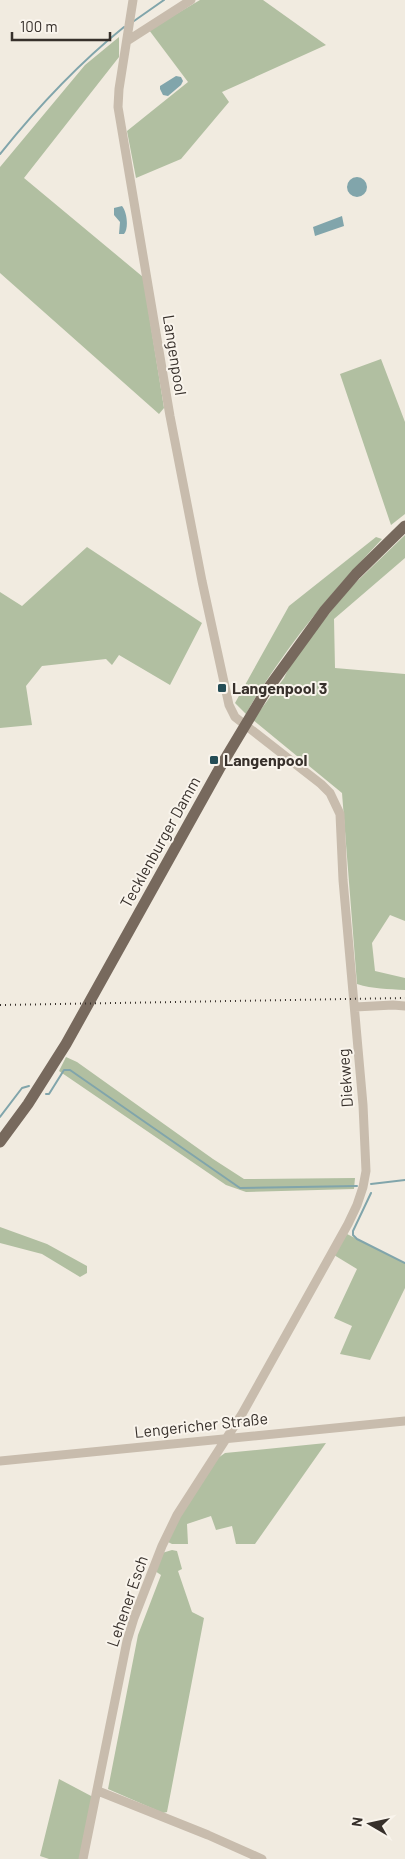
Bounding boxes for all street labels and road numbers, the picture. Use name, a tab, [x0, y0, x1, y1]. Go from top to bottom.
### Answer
street label: Langenpool	[160, 313, 191, 397]
street label: Tecklenburger Damm	[116, 773, 204, 911]
street label: Diekweg	[333, 1048, 356, 1108]
street label: Lengericher Straße	[133, 1408, 269, 1441]
street label: Lehener Esch	[102, 1553, 151, 1649]

